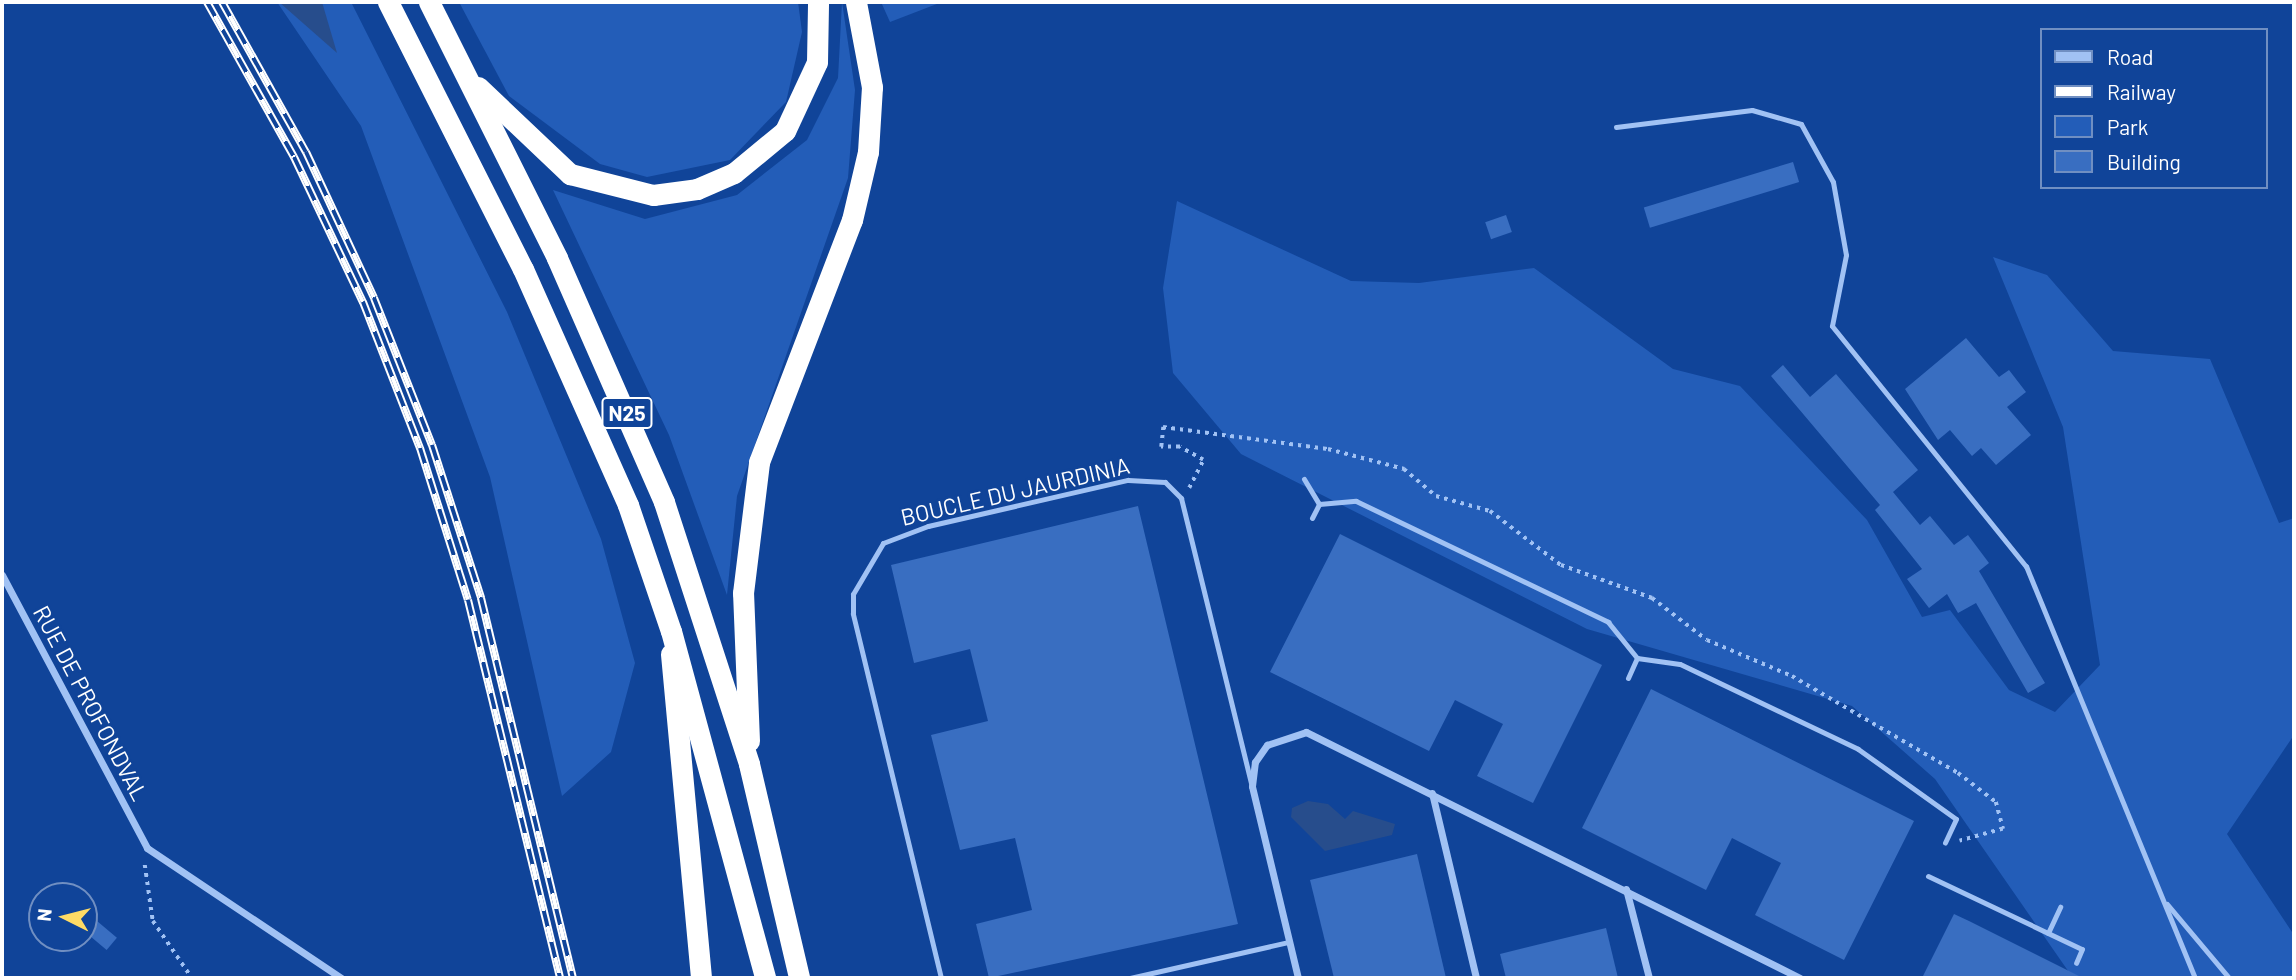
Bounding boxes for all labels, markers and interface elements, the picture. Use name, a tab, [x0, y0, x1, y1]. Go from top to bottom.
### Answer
legend	[2040, 28, 2268, 189]
text: Road	[2107, 44, 2153, 69]
text: Railway	[2107, 79, 2176, 104]
text: Park	[2107, 114, 2148, 139]
text: Building	[2107, 149, 2181, 174]
road number: N25	[601, 396, 653, 430]
street label: BOUCLE DU JAURDINIA	[898, 451, 1132, 531]
street label: RUE DE PROFONDVAL	[28, 601, 154, 805]
north arrow	[28, 882, 98, 952]
text: N	[32, 907, 56, 922]

